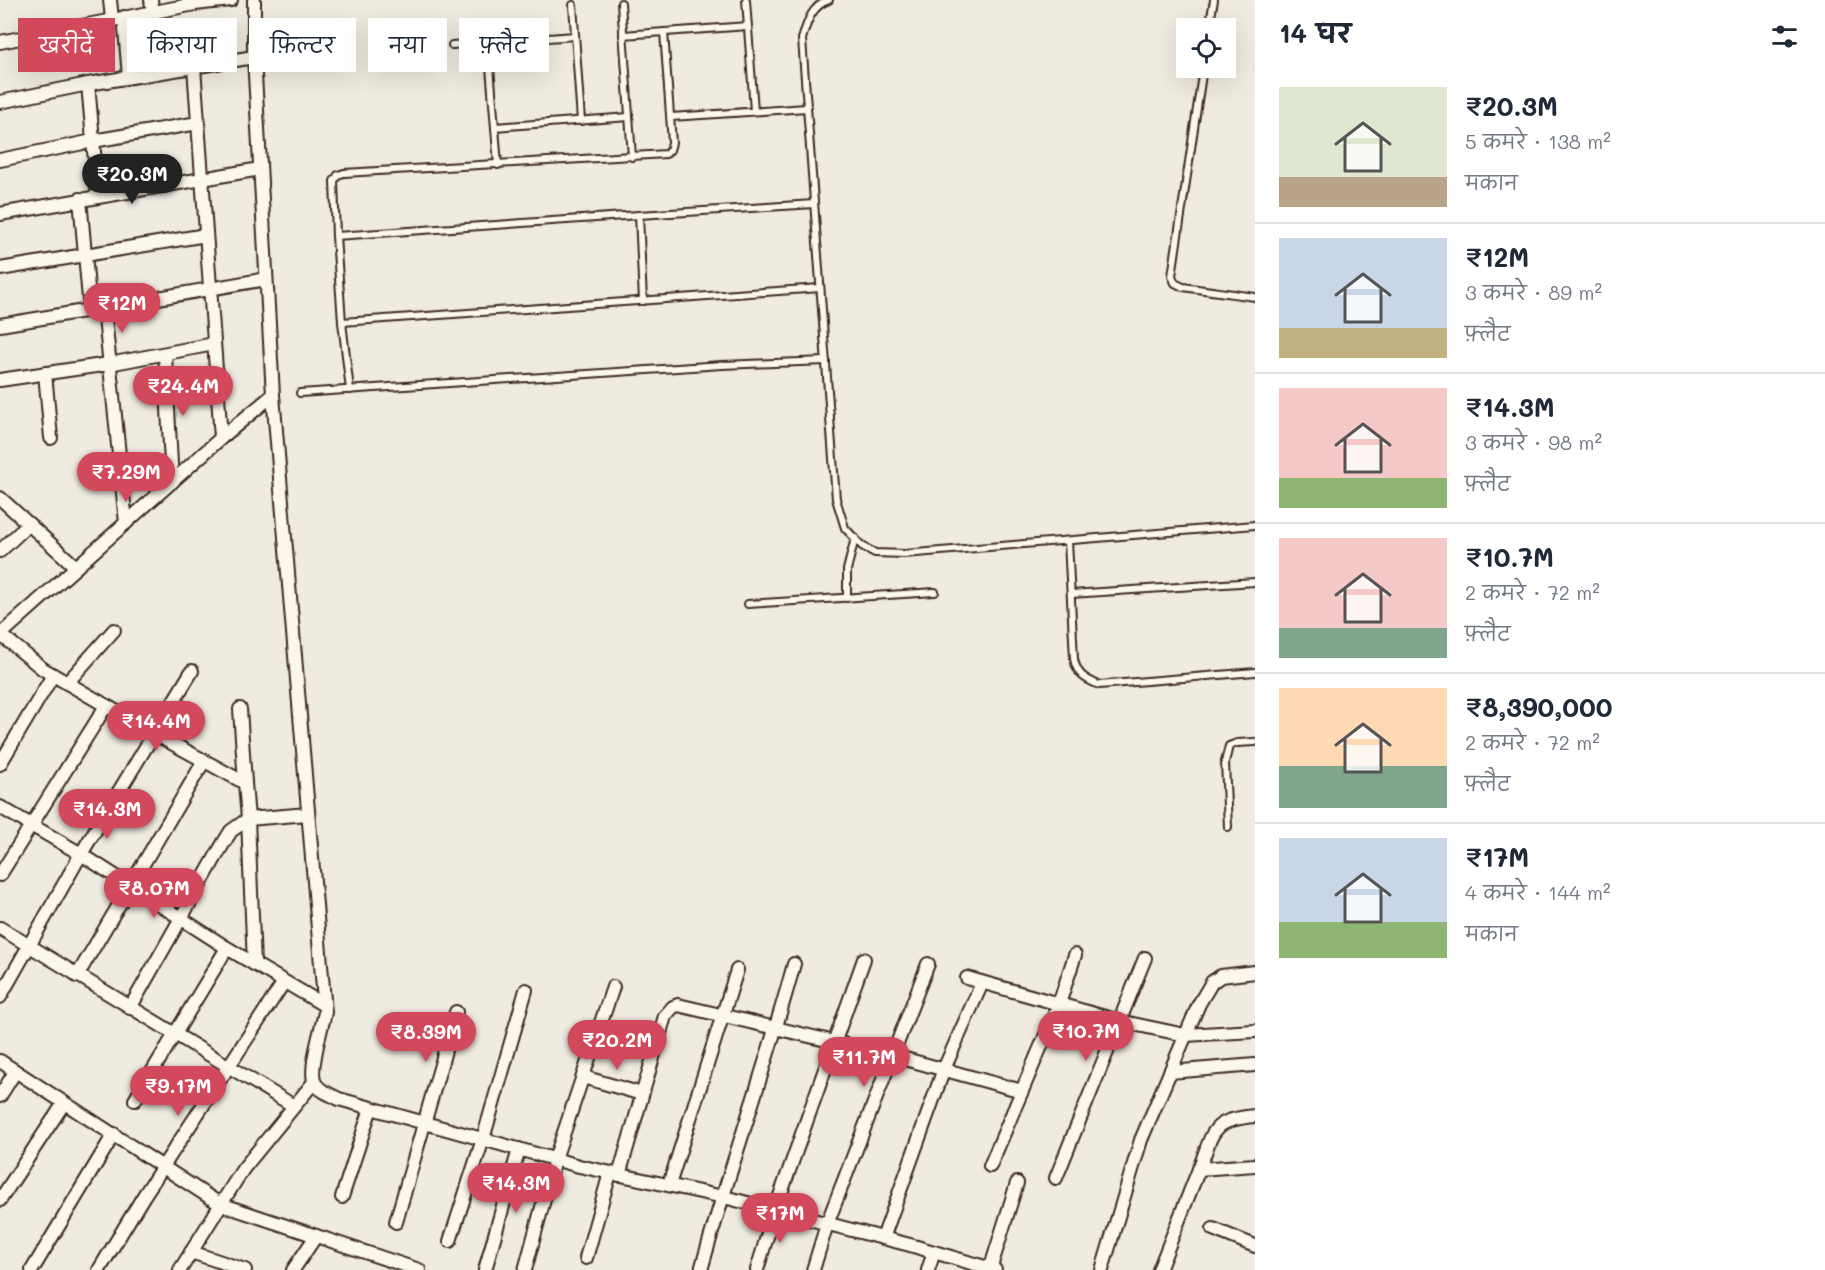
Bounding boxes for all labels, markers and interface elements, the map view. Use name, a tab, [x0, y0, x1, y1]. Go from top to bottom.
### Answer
text: 14 घर	[1279, 16, 1351, 50]
chip: खरीदें	[18, 18, 115, 72]
chip: किराया	[127, 18, 237, 72]
chip: फ़िल्टर	[249, 18, 356, 72]
chip: नया	[368, 18, 447, 72]
chip: फ़्लैट	[459, 18, 549, 72]
map controls	[1176, 18, 1236, 78]
button: locate	[1176, 18, 1236, 78]
icon: filters	[1768, 20, 1801, 53]
text: ₹20.3M	[1465, 89, 1558, 123]
icon: home	[1327, 111, 1399, 183]
text: 5 कमरे · 138 m²	[1465, 128, 1611, 154]
pin: ₹20.3M	[83, 154, 181, 205]
text: ₹20.3M	[96, 160, 168, 186]
text: मकान	[1465, 169, 1518, 195]
text: ₹12M	[1465, 240, 1529, 274]
icon: home	[1327, 262, 1399, 334]
text: 3 कमरे · 89 m²	[1465, 279, 1602, 305]
pin: ₹12M	[86, 283, 158, 334]
text: ₹12M	[97, 289, 147, 315]
text: फ़्लैट	[1465, 320, 1511, 346]
pin: ₹24.4M	[134, 366, 232, 417]
text: ₹24.4M	[147, 372, 219, 398]
text: ₹14.3M	[1465, 390, 1555, 424]
icon: home	[1327, 412, 1399, 484]
text: 3 कमरे · 98 m²	[1465, 429, 1602, 455]
pin: ₹7.29M	[77, 452, 175, 503]
text: ₹7.29M	[91, 458, 161, 484]
text: फ़्लैट	[1465, 470, 1511, 496]
text: ₹10.7M	[1465, 540, 1554, 574]
icon: home	[1327, 562, 1399, 634]
text: 2 कमरे · 72 m²	[1465, 579, 1600, 605]
text: फ़्लैट	[1465, 620, 1511, 646]
text: ₹8,390,000	[1465, 690, 1612, 724]
pin: ₹14.4M	[107, 701, 205, 752]
text: ₹14.4M	[121, 707, 191, 733]
icon: home	[1327, 712, 1399, 784]
text: 2 कमरे · 72 m²	[1465, 729, 1600, 755]
text: फ़्लैट	[1465, 770, 1511, 796]
pin: ₹14.3M	[58, 789, 156, 840]
text: ₹14.3M	[72, 795, 142, 821]
text: ₹17M	[1465, 840, 1529, 874]
icon: home	[1327, 862, 1399, 934]
pin: ₹8.07M	[105, 868, 203, 919]
text: ₹8.07M	[118, 874, 190, 900]
text: 4 कमरे · 144 m²	[1465, 879, 1611, 905]
text: मकान	[1465, 920, 1518, 946]
pin: ₹10.7M	[1037, 1011, 1135, 1062]
pin: ₹8.39M	[377, 1012, 475, 1063]
text: ₹10.7M	[1052, 1017, 1120, 1043]
text: ₹8.39M	[390, 1018, 462, 1044]
pin: ₹20.2M	[568, 1020, 666, 1071]
text: ₹20.2M	[582, 1026, 652, 1052]
pin: ₹11.7M	[815, 1037, 913, 1088]
text: ₹11.7M	[832, 1043, 896, 1069]
pin: ₹9.17M	[129, 1066, 227, 1117]
text: ₹9.17M	[144, 1072, 212, 1098]
pin: ₹14.3M	[467, 1163, 565, 1214]
text: ₹14.3M	[481, 1169, 551, 1195]
pin: ₹17M	[744, 1193, 816, 1244]
text: ₹17M	[755, 1199, 805, 1225]

